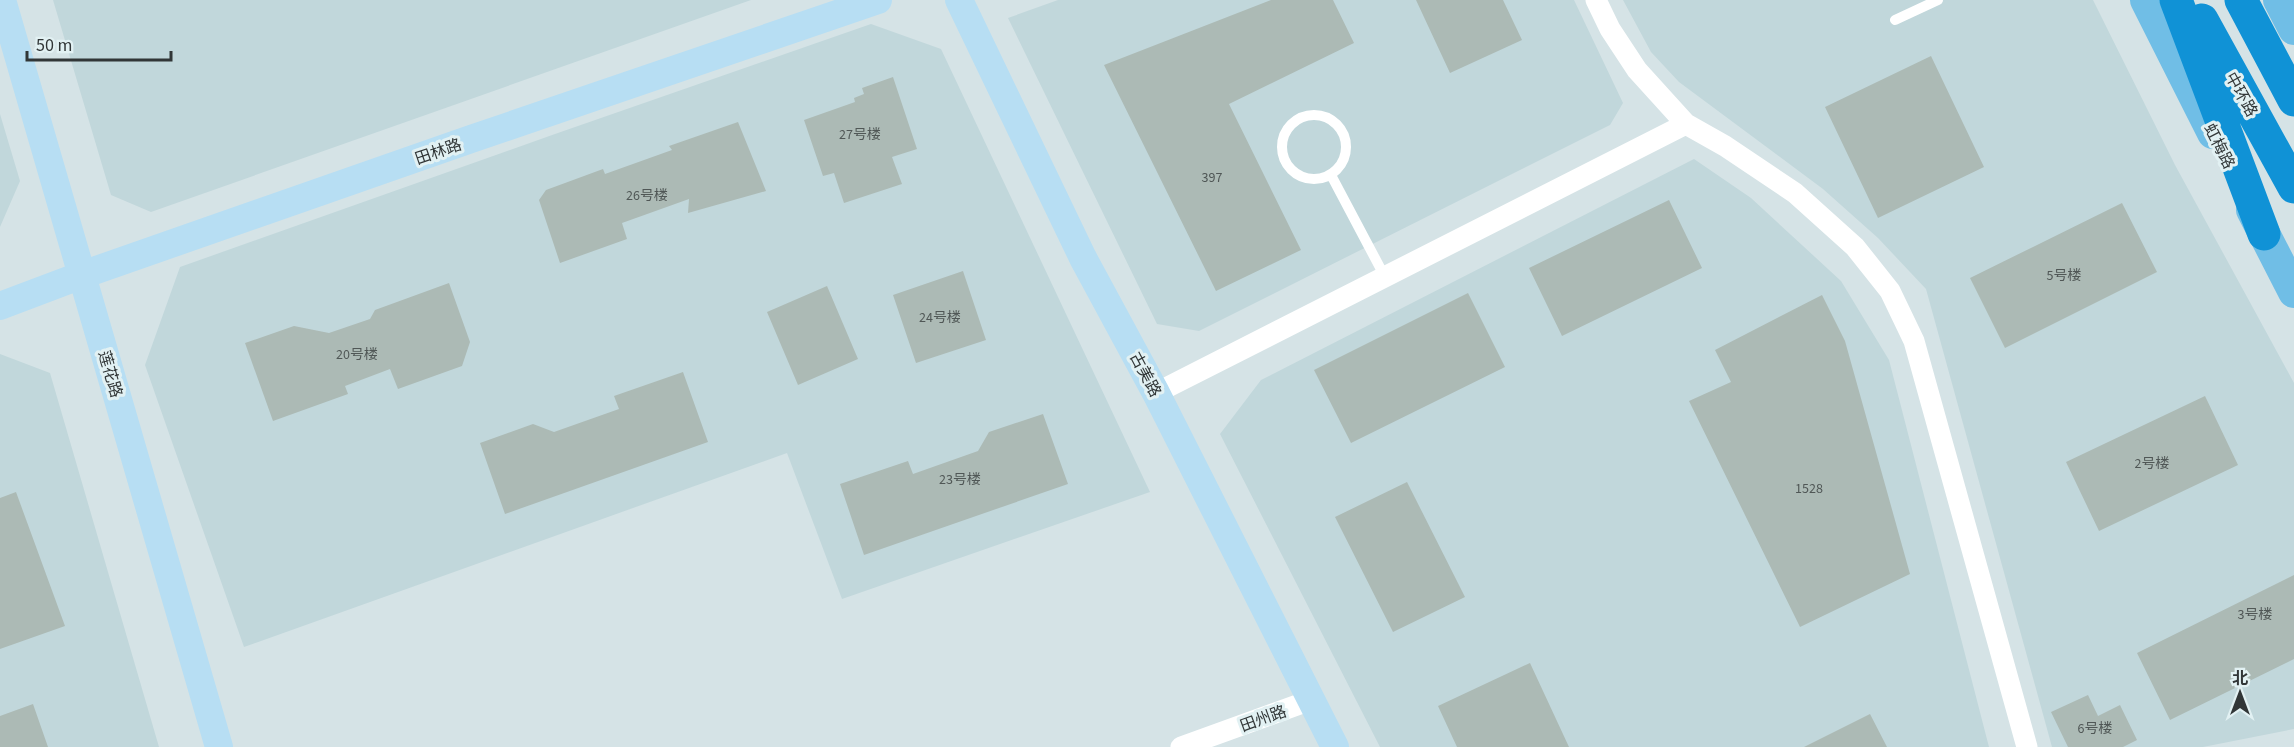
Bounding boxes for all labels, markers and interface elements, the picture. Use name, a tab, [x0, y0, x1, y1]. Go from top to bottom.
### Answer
scale bar	[27, 24, 171, 62]
text: 50 m	[36, 33, 72, 58]
street label: 中环路	[2220, 68, 2262, 121]
street label: 虹梅路	[2198, 120, 2240, 173]
house number: 27号楼	[839, 125, 881, 145]
street label: 田林路	[412, 134, 465, 170]
house number: 397	[1202, 168, 1222, 188]
house number: 26号楼	[626, 186, 668, 206]
house number: 5号楼	[2047, 266, 2081, 286]
house number: 24号楼	[919, 308, 961, 328]
house number: 20号楼	[336, 345, 378, 365]
street label: 莲花路	[93, 348, 127, 400]
street label: 古美路	[1124, 348, 1166, 401]
house number: 2号楼	[2135, 454, 2169, 474]
house number: 23号楼	[939, 470, 981, 490]
house number: 1528	[1795, 479, 1823, 499]
house number: 3号楼	[2238, 605, 2272, 625]
north arrow	[2210, 663, 2270, 723]
text: 北	[2232, 668, 2248, 690]
street label: 田州路	[1237, 700, 1290, 737]
house number: 6号楼	[2078, 719, 2112, 739]

